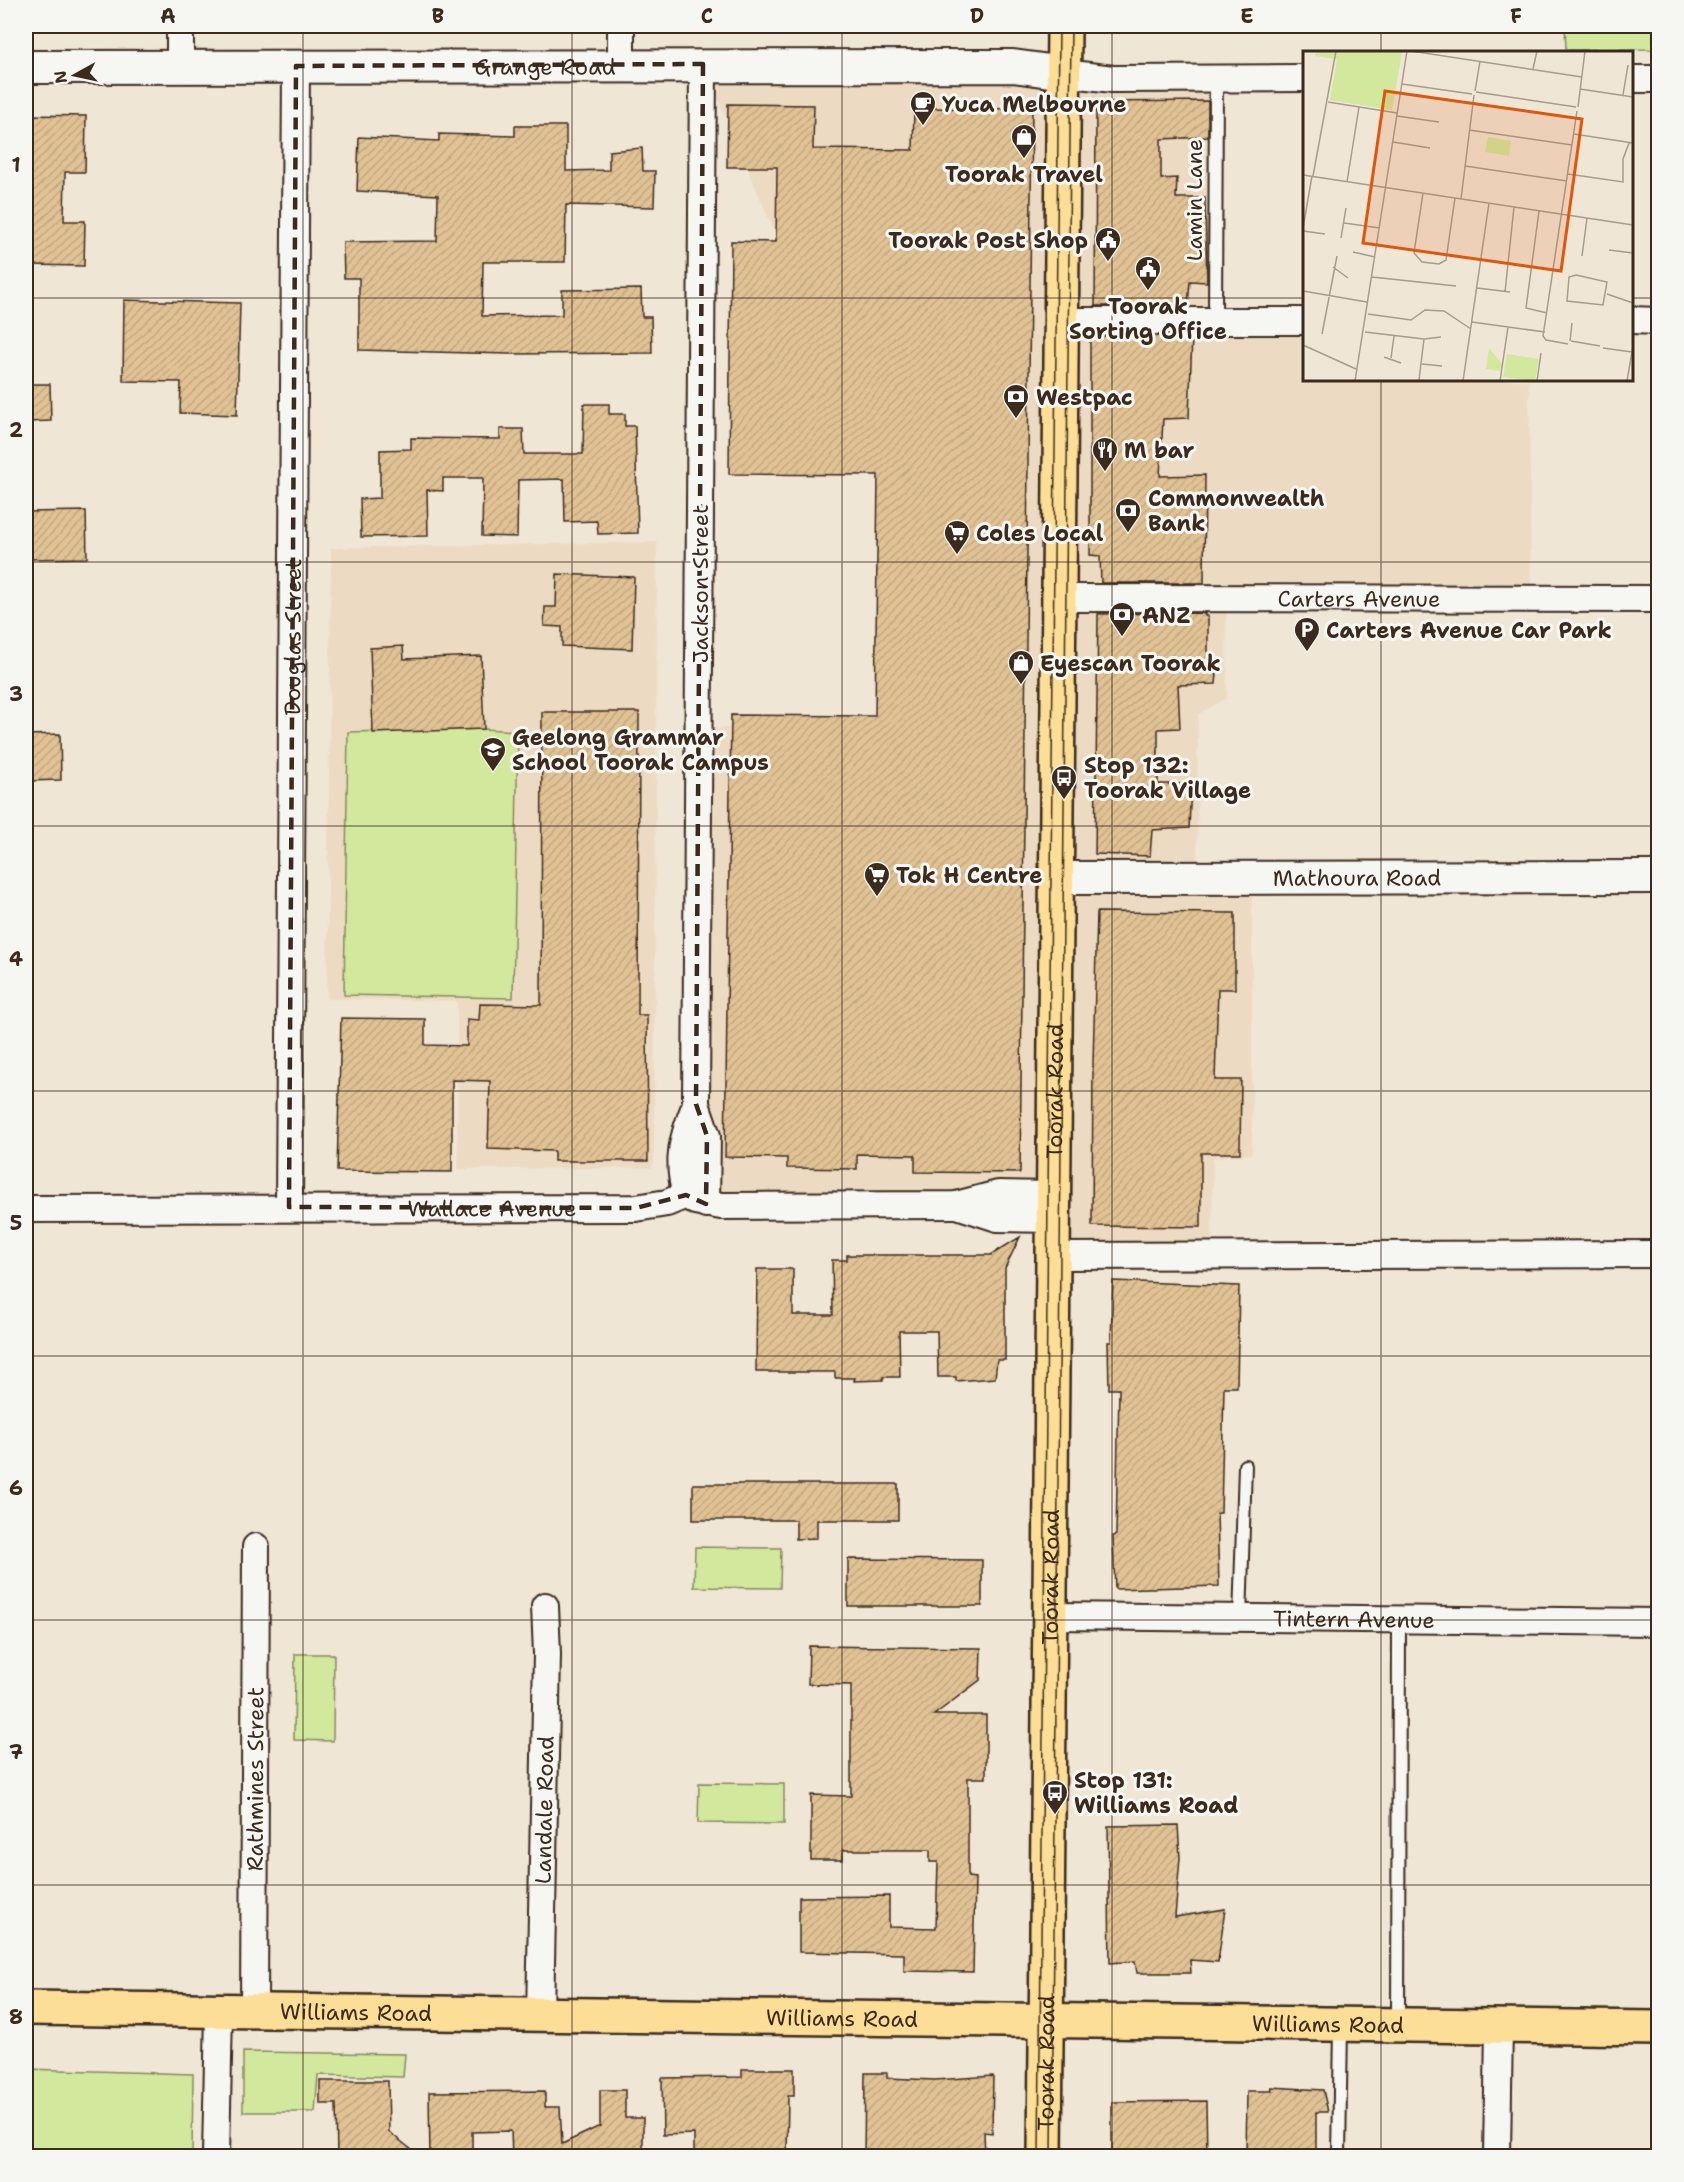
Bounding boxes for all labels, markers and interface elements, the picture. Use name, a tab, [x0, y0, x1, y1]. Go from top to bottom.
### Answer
text: A	[160, 3, 176, 29]
text: B	[432, 3, 444, 29]
text: C	[701, 3, 713, 29]
text: D	[970, 3, 984, 29]
text: E	[1240, 3, 1254, 29]
text: F	[1510, 3, 1522, 29]
north arrow	[45, 45, 105, 105]
inset map	[1303, 51, 1633, 381]
street label: Grange Road	[474, 52, 616, 82]
text: N	[49, 69, 72, 85]
cafe icon: Yuca Melbourne	[908, 89, 938, 127]
place label: Yuca Melbourne	[942, 90, 1127, 119]
shop icon: Toorak Travel	[1009, 122, 1039, 160]
street label: Lamin Lane	[1180, 139, 1209, 261]
text: 1	[11, 152, 21, 178]
place label: Toorak Travel	[945, 160, 1103, 189]
public building icon: Toorak Post Shop	[1093, 225, 1123, 263]
place label: Toorak Post Shop	[888, 226, 1088, 255]
public building icon: Toorak Sorting Office	[1133, 254, 1163, 292]
place label: Toorak Sorting Office	[1069, 292, 1227, 346]
bank icon: Westpac	[1001, 382, 1031, 420]
place label: Westpac	[1036, 383, 1133, 412]
text: 2	[9, 417, 23, 443]
restaurant icon: M bar	[1090, 435, 1120, 473]
place label: M bar	[1124, 436, 1195, 465]
place label: Commonwealth Bank	[1148, 484, 1325, 538]
bank icon: Commonwealth Bank	[1113, 496, 1143, 534]
street label: Jackson Street	[686, 504, 715, 664]
supermarket icon: Coles Local	[942, 518, 972, 556]
place label: Coles Local	[976, 519, 1104, 548]
street label: Douglas Street	[278, 558, 308, 716]
street label: Carters Avenue	[1278, 584, 1440, 614]
bank icon: ANZ	[1107, 600, 1137, 638]
place label: ANZ	[1142, 601, 1190, 630]
parking icon: Carters Avenue Car Park	[1292, 615, 1322, 653]
place label: Carters Avenue Car Park	[1326, 616, 1612, 645]
shop icon: Eyescan Toorak	[1006, 648, 1036, 686]
place label: Eyescan Toorak	[1040, 649, 1221, 678]
text: 3	[9, 681, 23, 707]
place label: Geelong Grammar School Toorak Campus	[512, 723, 769, 777]
school or university icon: Geelong Grammar School Toorak Campus	[478, 735, 508, 773]
place label: Stop 132: Toorak Village	[1084, 751, 1251, 805]
bus stop icon: Stop 132: Toorak Village	[1049, 763, 1079, 801]
supermarket icon: Tok H Centre	[862, 860, 892, 898]
place label: Tok H Centre	[896, 861, 1043, 890]
street label: Mathoura Road	[1273, 863, 1441, 893]
text: 4	[9, 946, 23, 972]
street label: Toorak Road	[1040, 1023, 1070, 1159]
street label: Wallace Avenue	[408, 1194, 576, 1223]
text: 5	[10, 1210, 22, 1236]
text: 6	[9, 1475, 23, 1501]
street label: Toorak Road	[1036, 1509, 1066, 1645]
street label: Tintern Avenue	[1273, 1604, 1435, 1635]
street label: Rathmines Street	[241, 1687, 270, 1871]
street label: Landale Road	[529, 1736, 560, 1884]
text: 7	[9, 1739, 23, 1765]
place label: Stop 131: Williams Road	[1074, 1766, 1238, 1820]
bus stop icon: Stop 131: Williams Road	[1040, 1778, 1070, 1816]
street label: Toorak Road	[1031, 1995, 1061, 2131]
street label: Williams Road	[280, 1997, 432, 2028]
street label: Williams Road	[766, 2003, 918, 2034]
text: 8	[9, 2004, 23, 2030]
street label: Williams Road	[1252, 2009, 1404, 2040]

